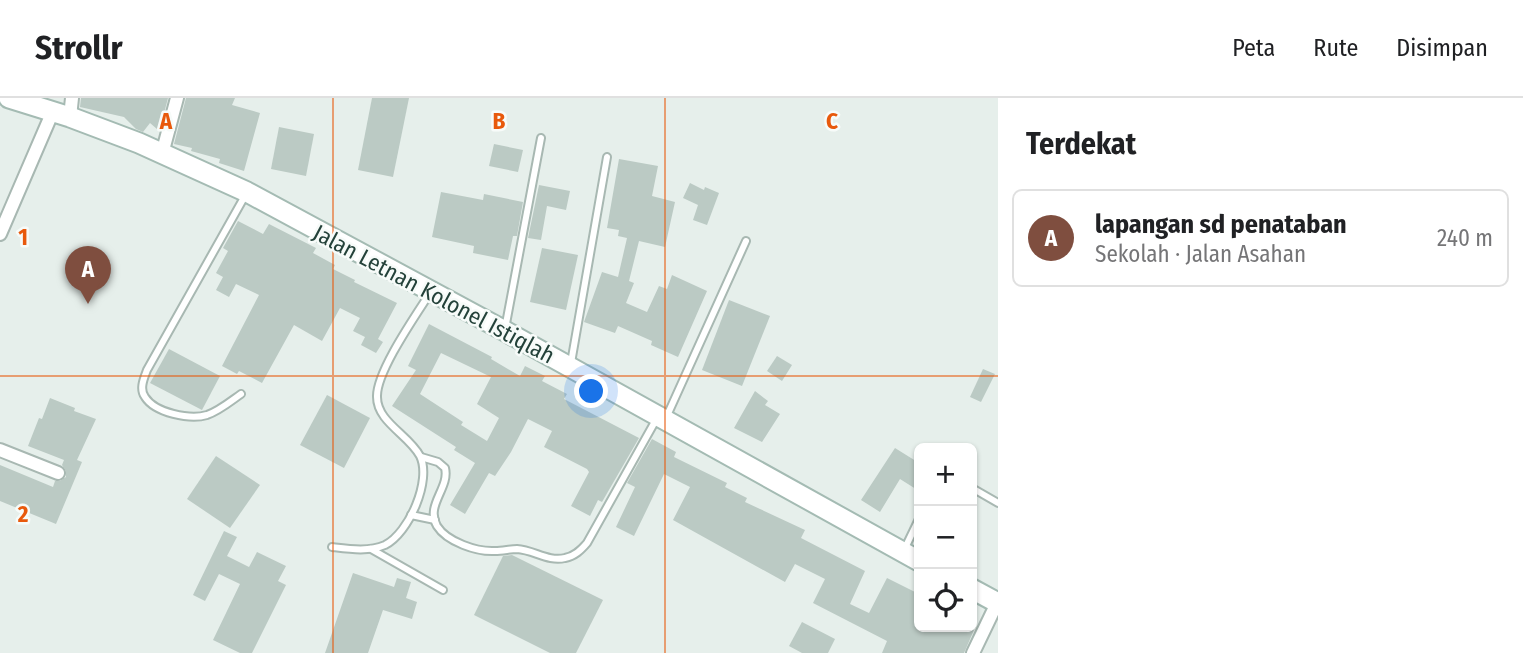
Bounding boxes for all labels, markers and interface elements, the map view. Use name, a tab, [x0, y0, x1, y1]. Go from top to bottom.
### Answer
text: Strollr	[35, 28, 123, 68]
text: Peta	[1232, 34, 1275, 62]
text: Rute	[1313, 34, 1358, 62]
text: Disimpan	[1396, 34, 1488, 62]
text: A	[159, 107, 173, 135]
text: B	[493, 107, 506, 135]
text: C	[826, 107, 838, 135]
text: Terdekat	[1026, 126, 1136, 162]
text: lapangan sd penataban	[1095, 209, 1347, 240]
street label: Jalan Letnan Kolonel Istiqlah	[309, 218, 559, 370]
text: 1	[18, 223, 28, 251]
text: A	[1045, 224, 1057, 252]
text: 240 m	[1437, 224, 1493, 252]
text: Sekolah · Jalan Asahan	[1095, 240, 1306, 268]
pin: A	[65, 246, 111, 304]
your location	[574, 374, 608, 408]
map controls	[914, 443, 977, 632]
button: +	[914, 443, 977, 506]
text: 2	[17, 500, 29, 528]
button: −	[914, 506, 977, 569]
button: locate	[914, 569, 977, 632]

